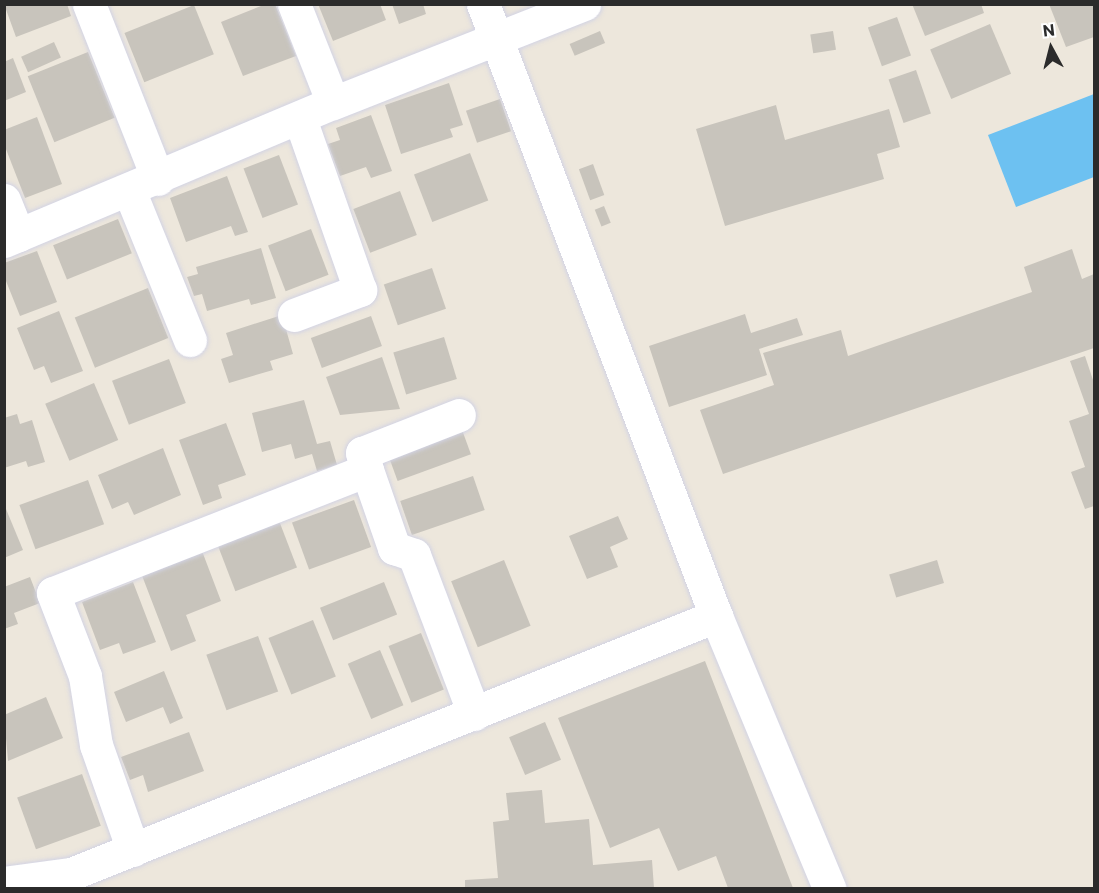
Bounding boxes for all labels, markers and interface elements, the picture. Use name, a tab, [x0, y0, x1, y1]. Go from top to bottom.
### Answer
north arrow	[1021, 18, 1081, 78]
text: N	[1042, 19, 1056, 40]

